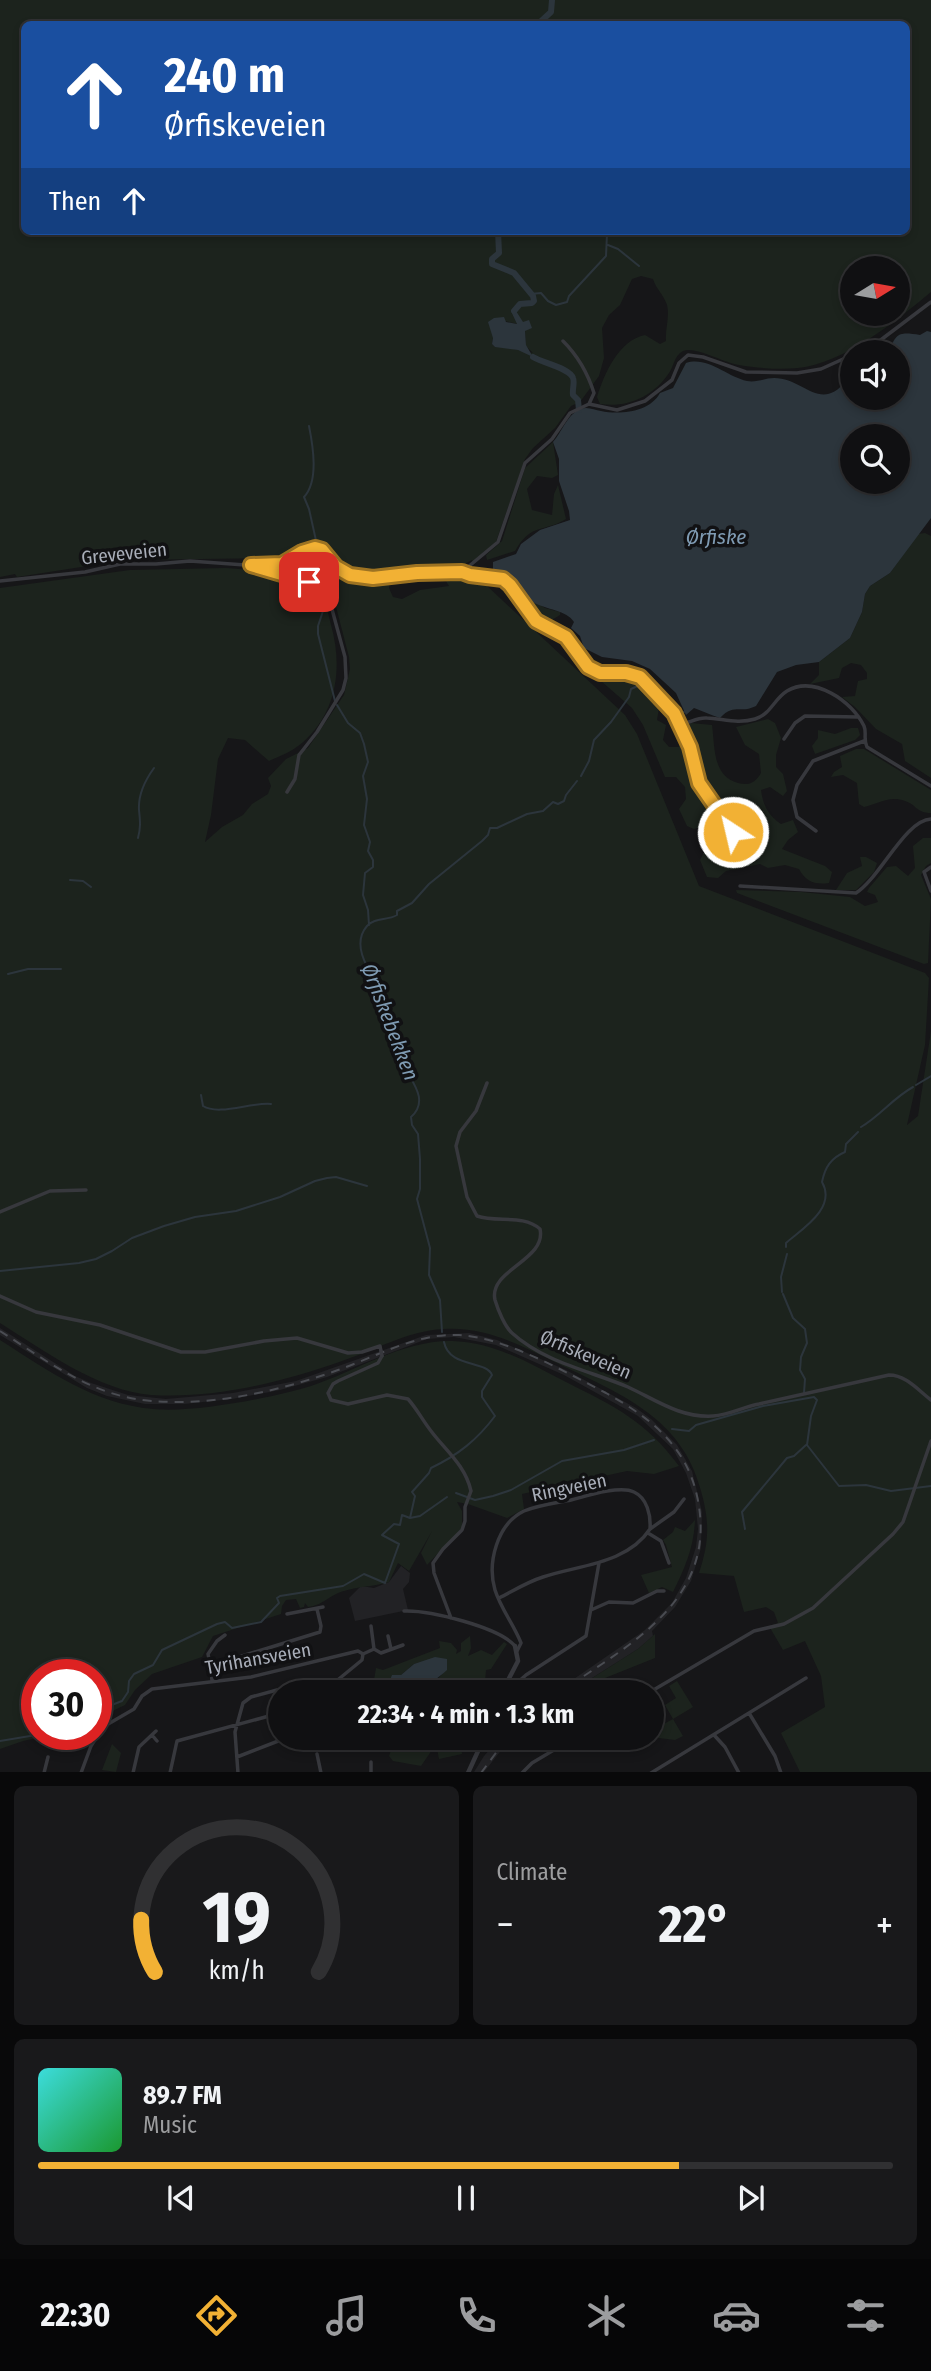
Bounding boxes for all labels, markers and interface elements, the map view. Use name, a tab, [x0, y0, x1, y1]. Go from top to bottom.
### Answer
text: 240 m	[164, 46, 285, 105]
icon: ahead	[49, 49, 140, 140]
text: Ørfiskeveien	[164, 106, 327, 144]
icon: ahead	[115, 182, 153, 220]
text: Then	[49, 186, 101, 217]
north arrow	[840, 256, 910, 326]
map controls	[840, 256, 910, 494]
button: sound	[840, 340, 910, 410]
button: search	[840, 424, 910, 494]
water label: Ørfiske	[686, 524, 746, 550]
street label: Greveveien	[80, 538, 168, 569]
pin	[279, 552, 339, 612]
icon: arrive	[290, 563, 328, 601]
position arrow	[696, 795, 770, 869]
water label: Ørfiskebekken	[356, 960, 424, 1084]
street label: Ørfiskeveien	[537, 1325, 635, 1384]
street label: Ringveien	[530, 1468, 609, 1507]
street label: Tyrihansveien	[203, 1638, 313, 1679]
speed limit sign: 30	[21, 1659, 112, 1750]
text: 22:34 · 4 min · 1.3 km	[358, 1699, 574, 1730]
text: Climate	[497, 1858, 567, 1886]
text: 19	[202, 1874, 270, 1961]
text: 22°	[658, 1893, 731, 1956]
text: −	[497, 1902, 514, 1948]
text: +	[876, 1902, 893, 1948]
text: km/h	[208, 1955, 264, 1985]
text: 89.7 FM	[143, 2080, 222, 2111]
text: Music	[143, 2111, 197, 2139]
icon: previous	[162, 2179, 200, 2217]
icon: pause	[447, 2179, 485, 2217]
icon: next	[732, 2179, 770, 2217]
icon: directions	[192, 2291, 241, 2340]
icon: music	[322, 2291, 371, 2340]
icon: phone	[452, 2291, 501, 2340]
icon: climate	[582, 2291, 631, 2340]
icon: car	[712, 2291, 761, 2340]
icon: filters	[841, 2291, 890, 2340]
text: 22:30	[40, 2296, 111, 2334]

